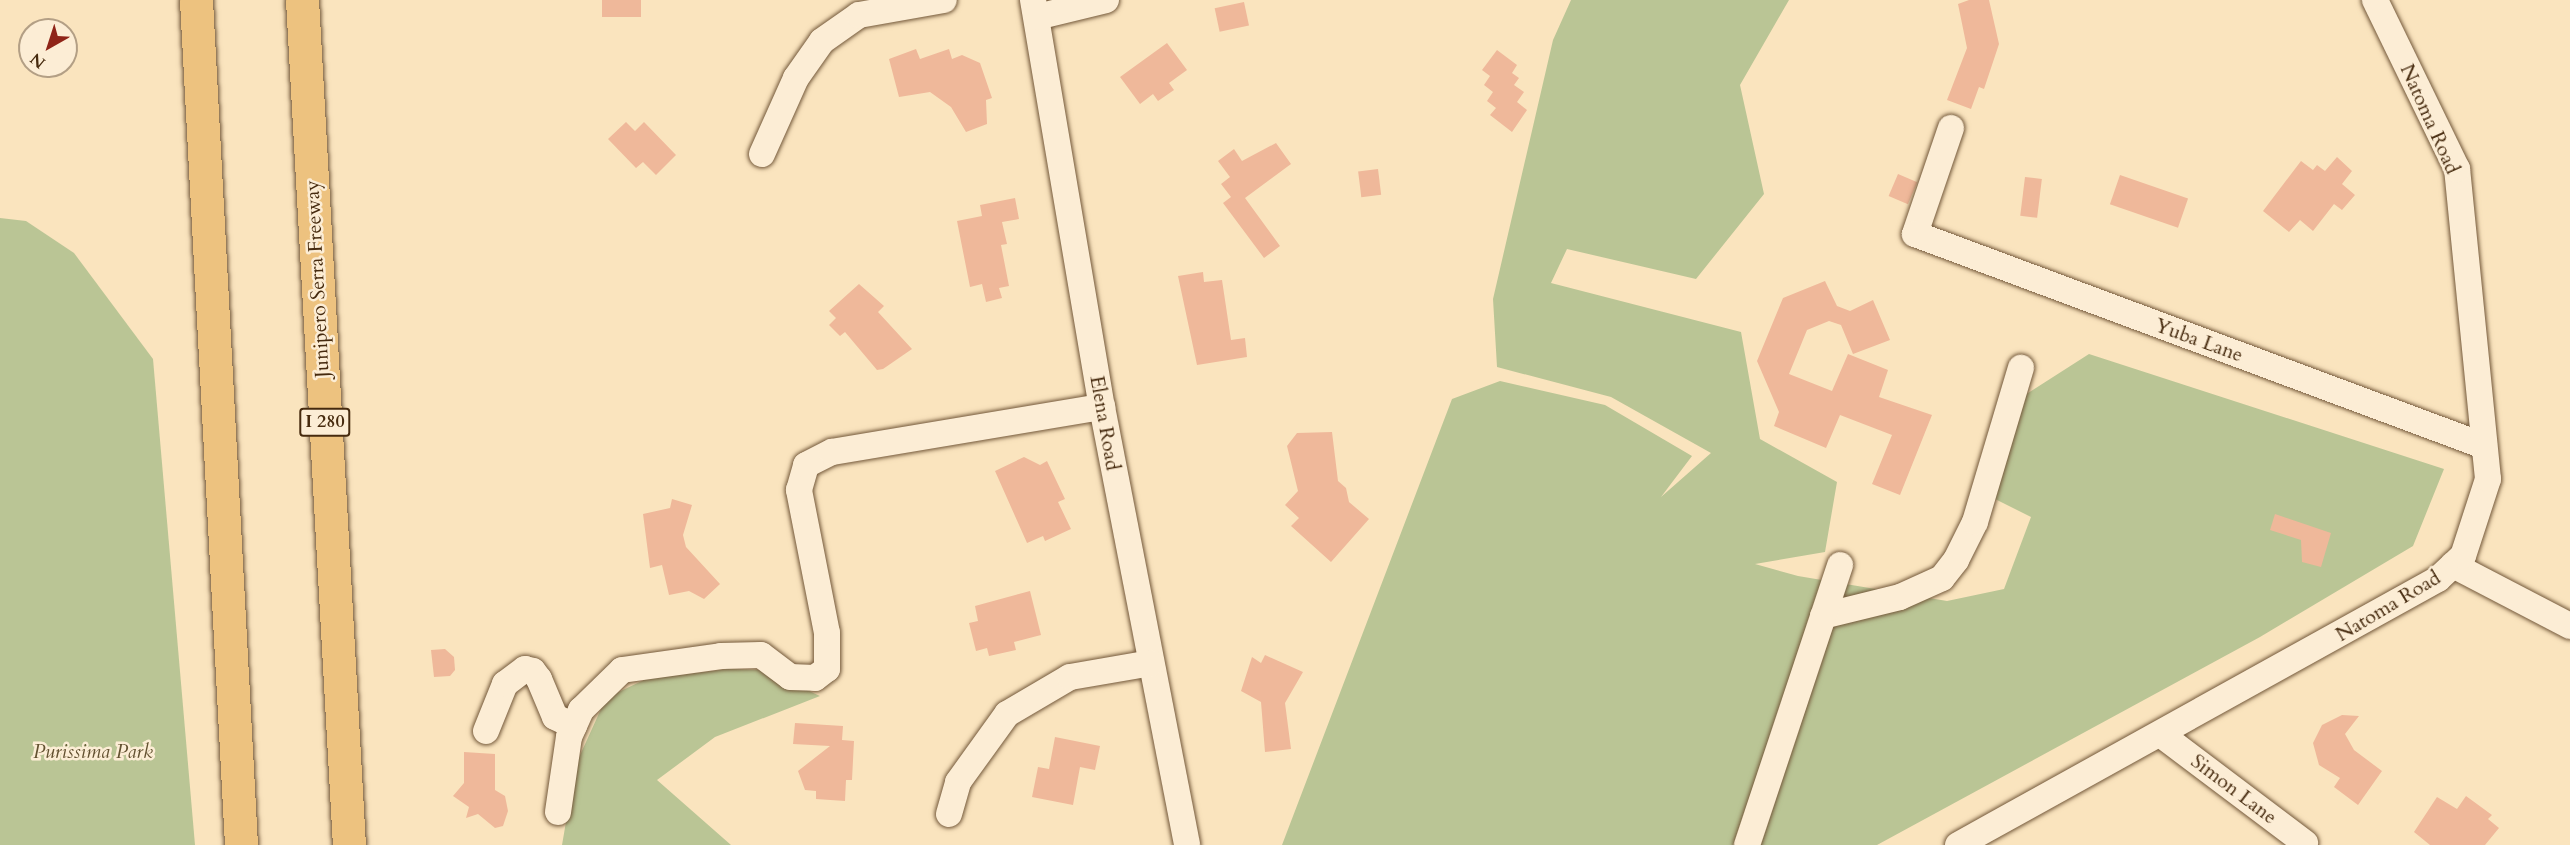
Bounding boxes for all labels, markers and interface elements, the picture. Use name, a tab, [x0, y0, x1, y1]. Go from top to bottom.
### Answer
north arrow	[18, 18, 78, 78]
text: N	[26, 48, 50, 73]
street label: Natoma Road	[2395, 60, 2465, 178]
street label: Junipero Serra Freeway	[300, 180, 334, 378]
street label: Yuba Lane	[2152, 313, 2246, 367]
street label: Elena Road	[1085, 374, 1125, 472]
road number: I 280	[298, 407, 352, 437]
street label: Natoma Road	[2331, 565, 2445, 647]
park label: Purissima Park	[33, 739, 153, 763]
street label: Simon Lane	[2186, 749, 2282, 829]

